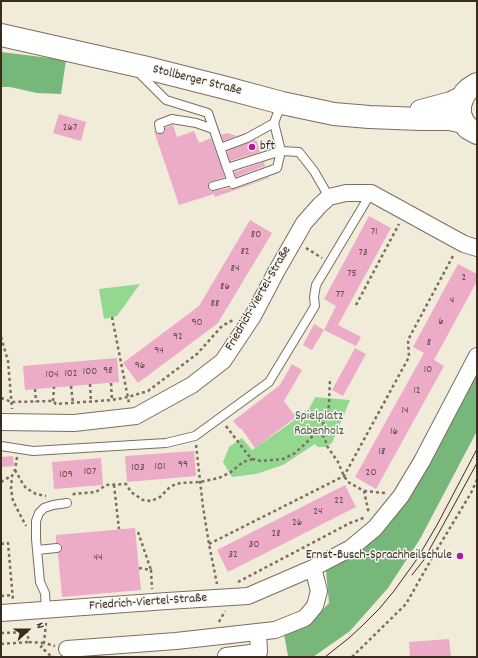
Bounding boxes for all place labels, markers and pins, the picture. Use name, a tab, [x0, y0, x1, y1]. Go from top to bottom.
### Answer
place label: bft	[260, 139, 275, 155]
marker: bft	[247, 142, 257, 152]
place label: Ernst-Busch-Sprachheilschule	[306, 548, 452, 564]
marker: Ernst-Busch-Sprachheilschule	[455, 551, 465, 561]

